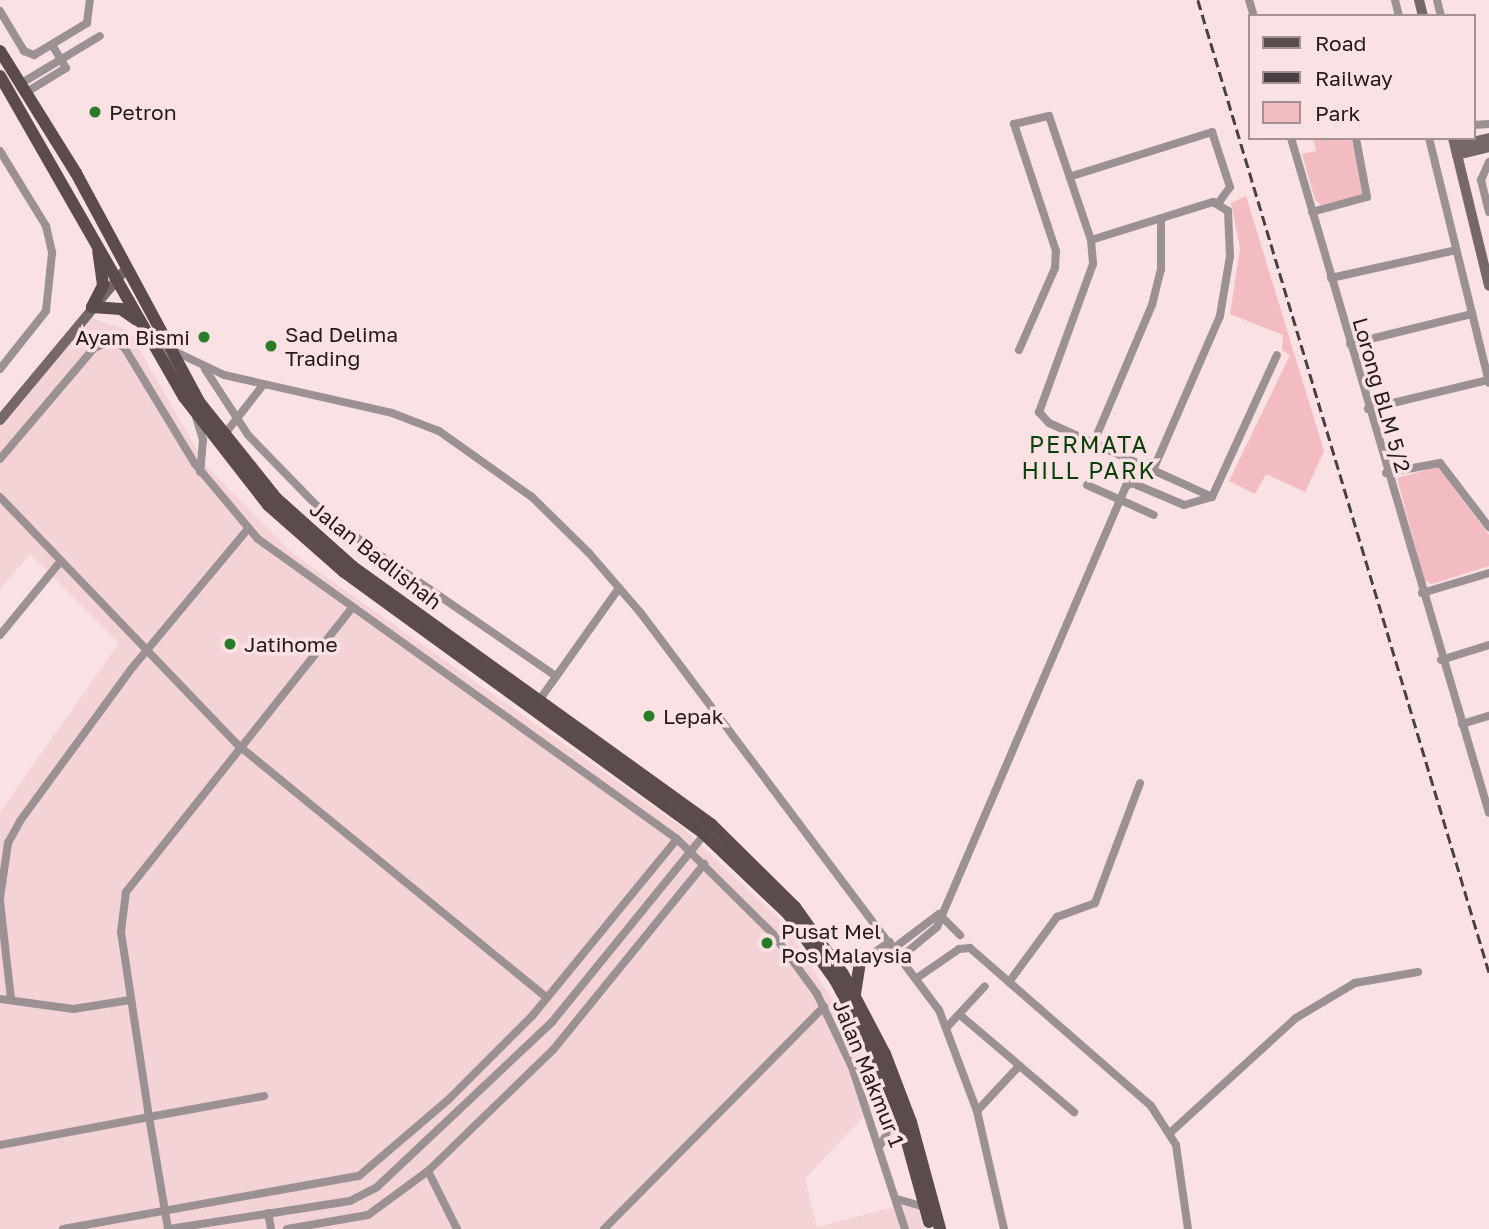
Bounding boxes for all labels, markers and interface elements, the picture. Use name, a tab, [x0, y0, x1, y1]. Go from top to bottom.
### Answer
legend	[1248, 14, 1475, 140]
text: Road	[1315, 30, 1366, 56]
text: Railway	[1315, 65, 1393, 91]
place label: Petron	[109, 99, 177, 125]
text: Park	[1315, 100, 1360, 126]
marker: Petron	[87, 104, 103, 120]
street label: Lorong BLM 5/2	[1348, 315, 1416, 475]
place label: Sad Delima Trading	[285, 321, 398, 371]
place label: Ayam Bismi	[75, 324, 190, 350]
marker: Ayam Bismi	[196, 329, 212, 345]
marker: Sad Delima Trading	[263, 338, 279, 354]
district label: PERMATA HILL PARK	[1023, 430, 1155, 484]
street label: Jalan Badlishah	[305, 496, 447, 614]
place label: Jatihome	[244, 631, 338, 657]
marker: Jatihome	[222, 636, 238, 652]
place label: Lepak	[663, 703, 724, 729]
marker: Lepak	[641, 708, 657, 724]
place label: Pusat Mel Pos Malaysia	[781, 918, 912, 968]
marker: Pusat Mel Pos Malaysia	[759, 935, 775, 951]
street label: Jalan Makmur 1	[828, 996, 910, 1150]

